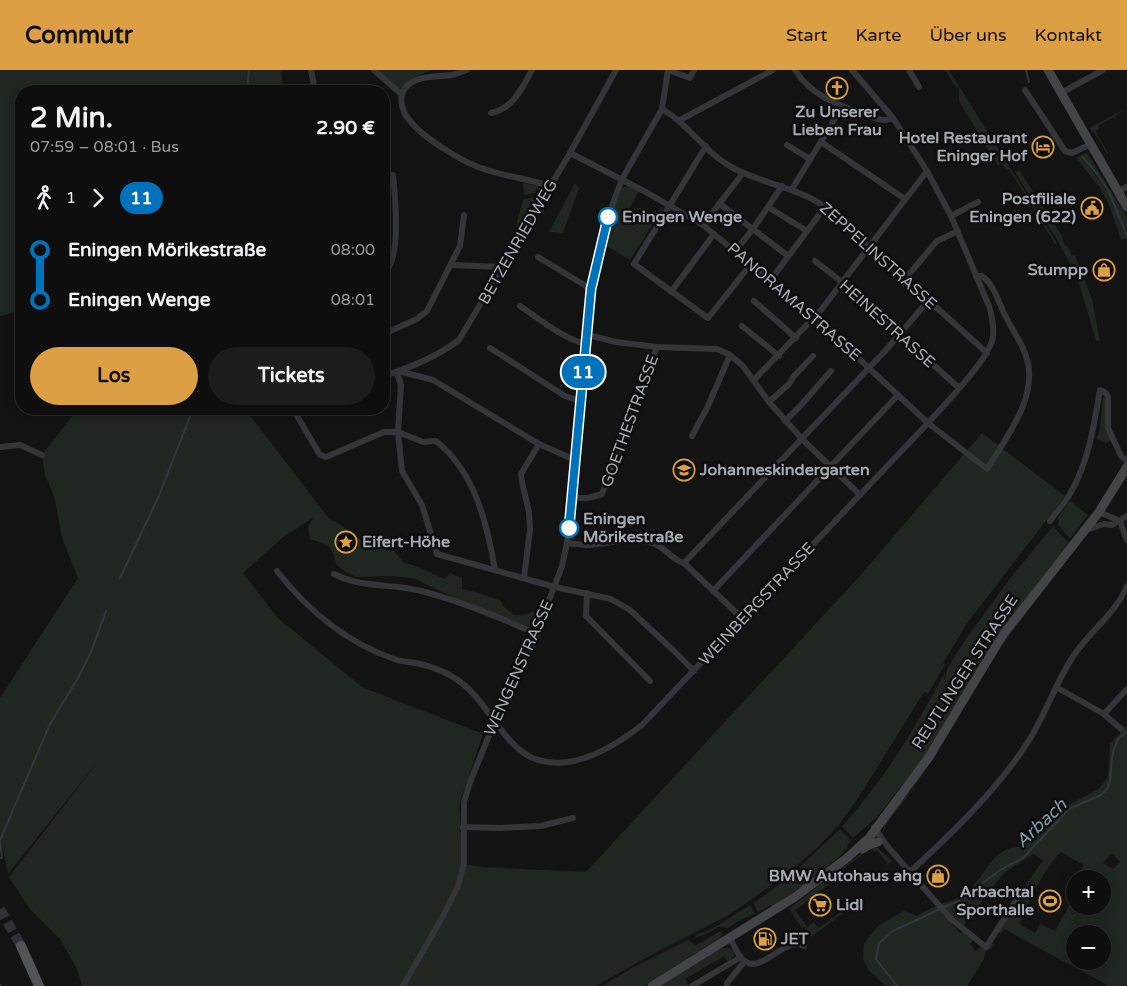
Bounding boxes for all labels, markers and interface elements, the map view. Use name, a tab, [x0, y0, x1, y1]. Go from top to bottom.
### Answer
text: Commutr	[25, 21, 133, 50]
text: Start	[786, 24, 827, 46]
text: Karte	[855, 24, 901, 46]
text: Über uns	[929, 24, 1007, 46]
text: Kontakt	[1035, 24, 1102, 46]
church icon: Zu Unserer Lieben Frau	[825, 76, 849, 100]
text: 2 Min.	[30, 101, 113, 135]
place label: Zu Unserer Lieben Frau	[792, 102, 882, 140]
text: 2.90 €	[316, 117, 375, 139]
place label: Hotel Restaurant Eninger Hof	[899, 128, 1028, 166]
hotel icon: Hotel Restaurant Eninger Hof	[1031, 135, 1055, 159]
text: 07:59 – 08:01 · Bus	[30, 137, 179, 157]
street label: BETZENRIEDWEG	[474, 176, 562, 308]
icon: walk	[30, 184, 58, 212]
icon: forward	[84, 184, 112, 212]
text: 11	[130, 187, 153, 209]
text: 1	[66, 188, 76, 208]
place label: Postfiliale Eningen (622)	[969, 189, 1076, 227]
public building icon: Postfiliale Eningen (622)	[1080, 196, 1104, 220]
street label: ZEPPELINSTRASSE	[815, 198, 941, 314]
marker: Eningen Wenge	[598, 207, 618, 227]
place label: Eningen Wenge	[622, 207, 742, 227]
street label: PANORAMASTRASSE	[723, 238, 865, 366]
text: Eningen Mörikestraße	[68, 239, 266, 261]
text: 08:00	[331, 240, 375, 260]
shop icon: Stumpp	[1092, 258, 1116, 282]
place label: Stumpp	[1028, 260, 1088, 280]
street label: HEINESTRASSE	[835, 276, 939, 372]
text: Eningen Wenge	[68, 289, 211, 311]
text: 08:01	[331, 290, 375, 310]
button: Los	[30, 347, 198, 405]
button: Tickets	[208, 347, 375, 405]
street label: GOETHESTRASSE	[597, 352, 663, 490]
line badge: 11	[560, 356, 606, 388]
text: 11	[572, 361, 594, 383]
school or university icon: Johanneskindergarten	[672, 458, 696, 482]
place label: Johanneskindergarten	[699, 460, 870, 480]
place label: Eningen Mörikestraße	[583, 509, 683, 547]
marker: Eningen Mörikestraße	[559, 518, 579, 538]
place icon: Eifert-Höhe	[334, 530, 358, 554]
place label: Eifert-Höhe	[362, 532, 450, 552]
street label: WEINBERGSTRASSE	[695, 538, 819, 670]
street label: REUTLINGER STRASSE	[908, 591, 1022, 753]
street label: WENGENSTRASSE	[480, 597, 558, 739]
water label: Arbach	[1011, 793, 1072, 852]
shop icon: BMW Autohaus ahg	[926, 864, 950, 888]
place label: BMW Autohaus ahg	[769, 866, 922, 886]
map controls	[1066, 870, 1111, 970]
button: +	[1066, 870, 1111, 915]
place label: Arbachtal Sporthalle	[956, 882, 1034, 920]
sports icon: Arbachtal Sporthalle	[1038, 889, 1062, 913]
supermarket icon: Lidl	[808, 893, 832, 917]
place label: Lidl	[836, 895, 863, 915]
button: −	[1066, 925, 1111, 970]
fuel station icon: JET	[753, 927, 777, 951]
place label: JET	[780, 929, 809, 949]

